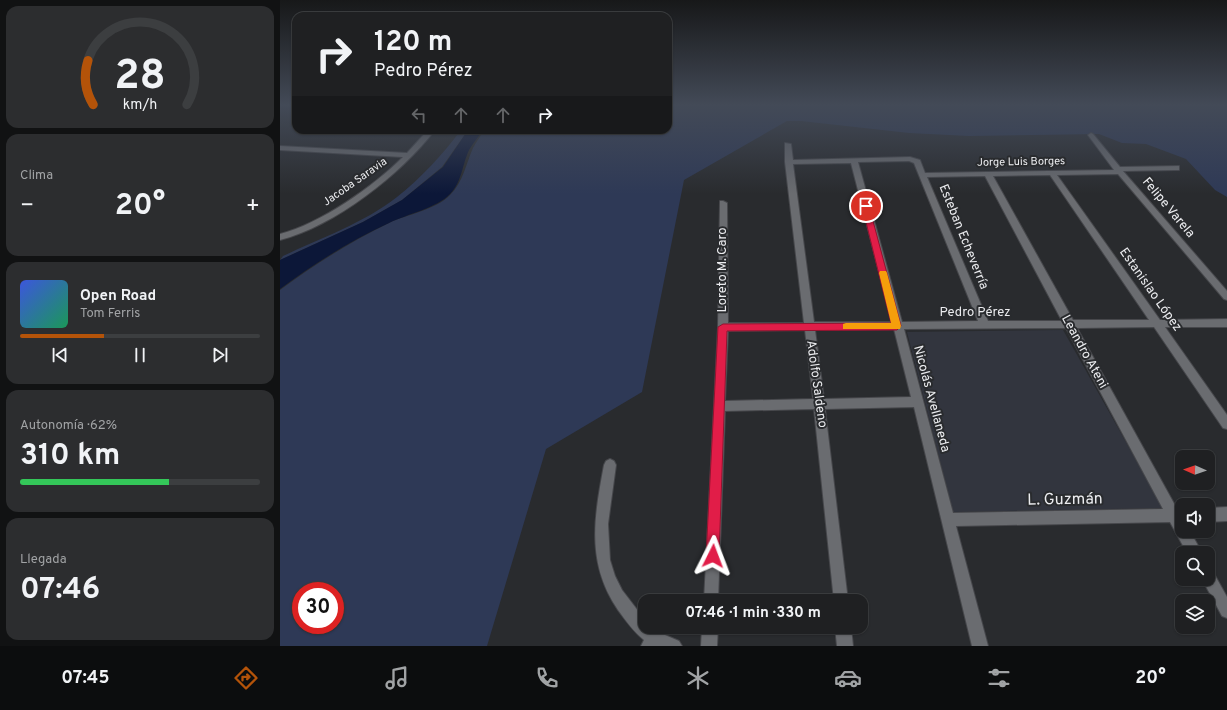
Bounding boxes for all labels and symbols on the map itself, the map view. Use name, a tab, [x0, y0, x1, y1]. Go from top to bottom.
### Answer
street label: Jorge Luis Borges	[977, 154, 1065, 170]
street label: Jacoba Saravia	[320, 155, 390, 209]
street label: Felipe Varela	[1138, 175, 1198, 241]
street label: Esteban Echeverría	[935, 182, 991, 292]
pin	[849, 189, 883, 223]
street label: Loreto M. Caro	[715, 228, 731, 312]
street label: Estanislao López	[1115, 245, 1185, 335]
street label: Pedro Pérez	[939, 305, 1011, 321]
street label: Leandro Ateni	[1057, 312, 1111, 392]
street label: Adolfo Saldeno	[802, 339, 830, 429]
street label: Nicolás Avellaneda	[909, 344, 953, 454]
north arrow	[1175, 450, 1215, 490]
street label: L. Guzmán	[1027, 489, 1103, 511]
position arrow	[692, 535, 734, 577]
speed limit sign: 30	[292, 582, 344, 634]

